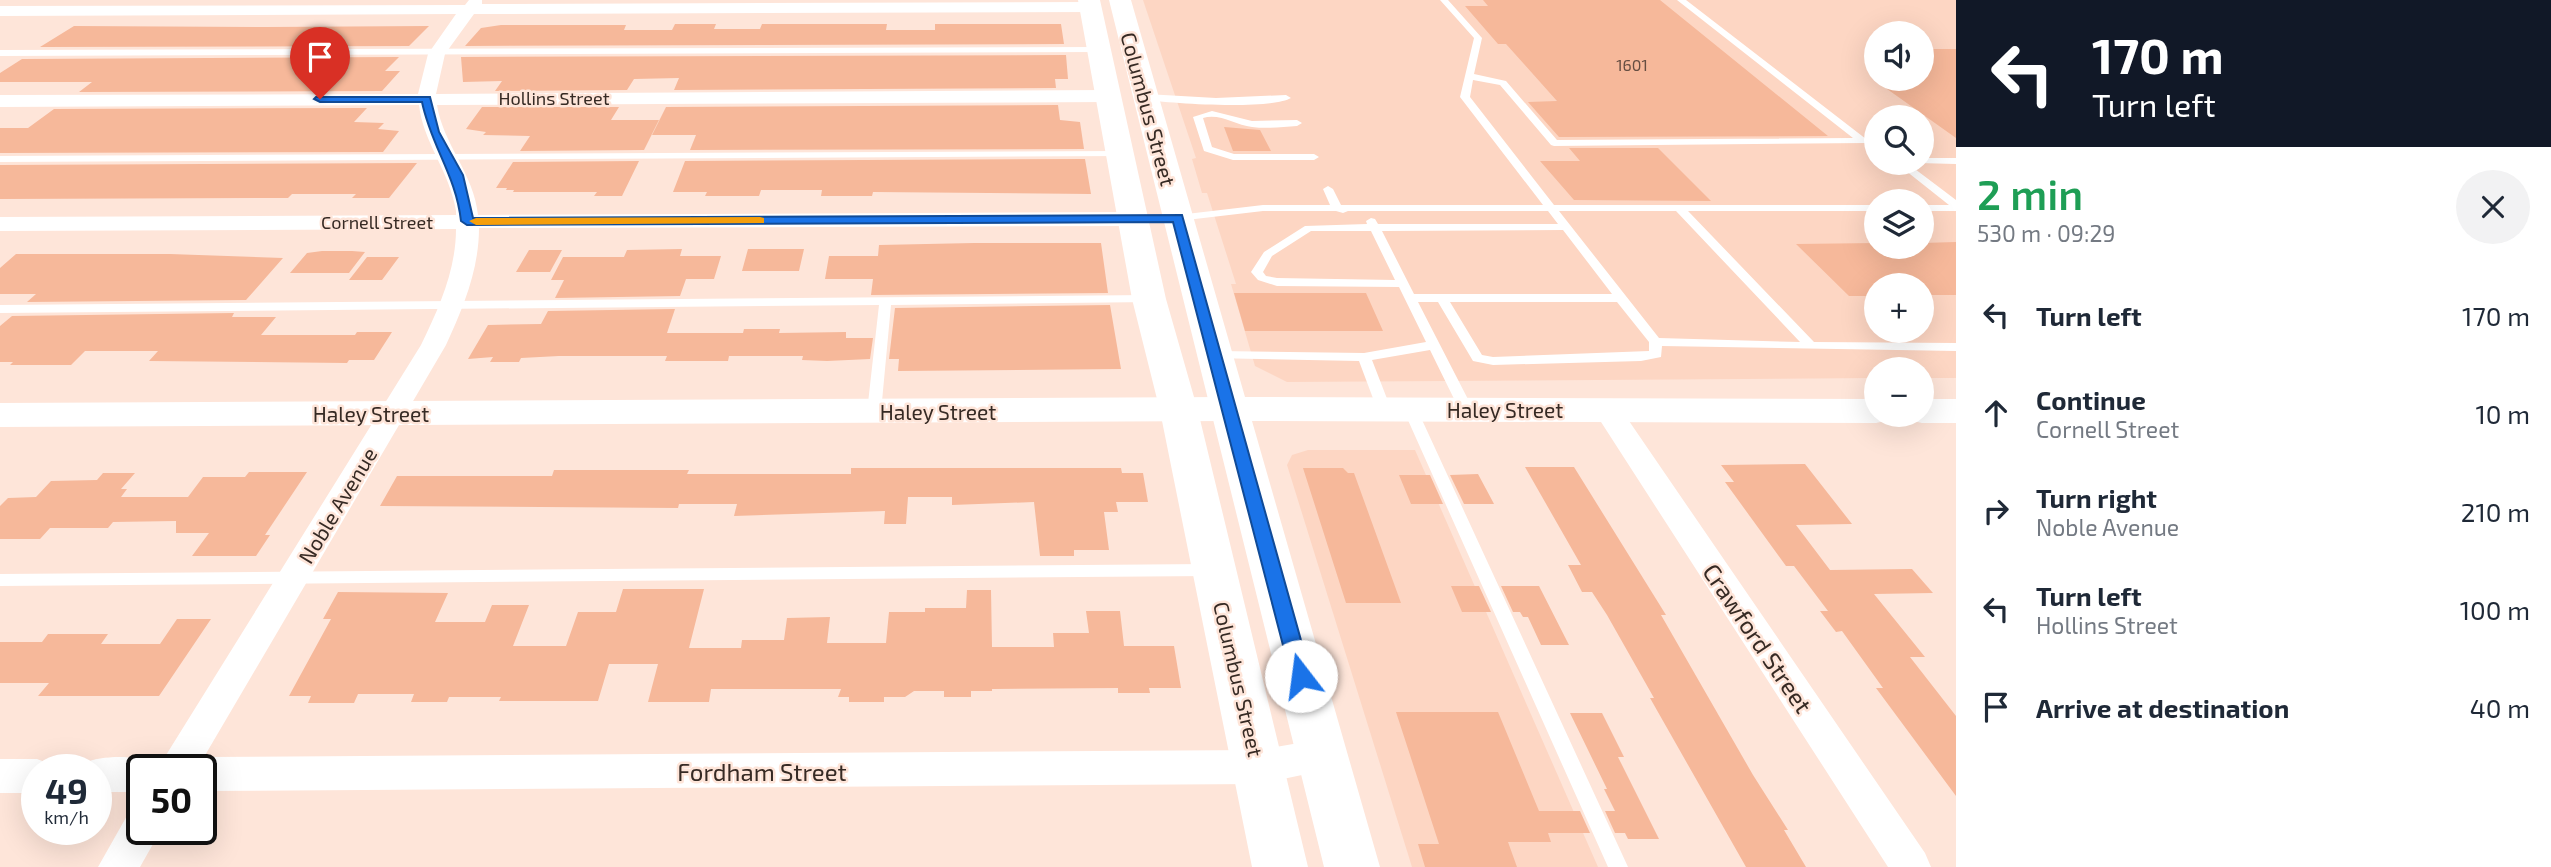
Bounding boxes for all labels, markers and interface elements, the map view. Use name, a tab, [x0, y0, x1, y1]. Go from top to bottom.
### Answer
map controls	[1864, 21, 1934, 427]
button: sound	[1864, 21, 1934, 91]
text: 170 m	[2092, 25, 2224, 84]
pin	[290, 27, 350, 99]
icon: left	[1977, 28, 2068, 119]
street label: Columbus Street	[1116, 29, 1182, 189]
icon: arrive	[301, 38, 339, 76]
house number: 1601	[1616, 55, 1648, 74]
text: Turn left	[2092, 85, 2216, 123]
street label: Hollins Street	[498, 87, 610, 109]
button: search	[1864, 105, 1934, 175]
text: 2 min	[1977, 168, 2083, 218]
button: close	[2456, 170, 2530, 244]
button: layers	[1864, 189, 1934, 259]
street label: Cornell Street	[321, 211, 433, 233]
text: 530 m · 09:29	[1977, 219, 2115, 247]
button: +	[1864, 273, 1934, 343]
icon: left	[1977, 296, 2015, 334]
text: Turn left	[2036, 300, 2142, 331]
text: 170 m	[2462, 300, 2530, 331]
button: −	[1864, 357, 1934, 427]
text: Continue	[2036, 384, 2146, 415]
icon: ahead	[1977, 394, 2015, 432]
street label: Haley Street	[1447, 397, 1563, 422]
text: 10 m	[2475, 398, 2530, 429]
street label: Haley Street	[880, 399, 996, 424]
street label: Haley Street	[313, 401, 429, 426]
text: Cornell Street	[2036, 415, 2179, 443]
street label: Noble Avenue	[293, 443, 381, 567]
text: Turn right	[2036, 482, 2157, 513]
icon: right	[1977, 492, 2015, 530]
text: 210 m	[2461, 496, 2530, 527]
text: Noble Avenue	[2036, 513, 2179, 541]
street label: Crawford Street	[1697, 558, 1819, 718]
text: Turn left	[2036, 580, 2142, 611]
icon: left	[1977, 590, 2015, 628]
text: 100 m	[2460, 594, 2530, 625]
street label: Columbus Street	[1209, 599, 1269, 759]
text: Hollins Street	[2036, 611, 2178, 639]
position arrow	[1264, 639, 1338, 713]
icon: arrive	[1977, 688, 2015, 726]
text: Arrive at destination	[2036, 692, 2289, 723]
text: 40 m	[2470, 692, 2530, 723]
speed limit sign: 50	[126, 754, 217, 845]
street label: Fordham Street	[677, 757, 847, 786]
text: 49	[45, 769, 88, 811]
text: km/h	[44, 806, 89, 828]

